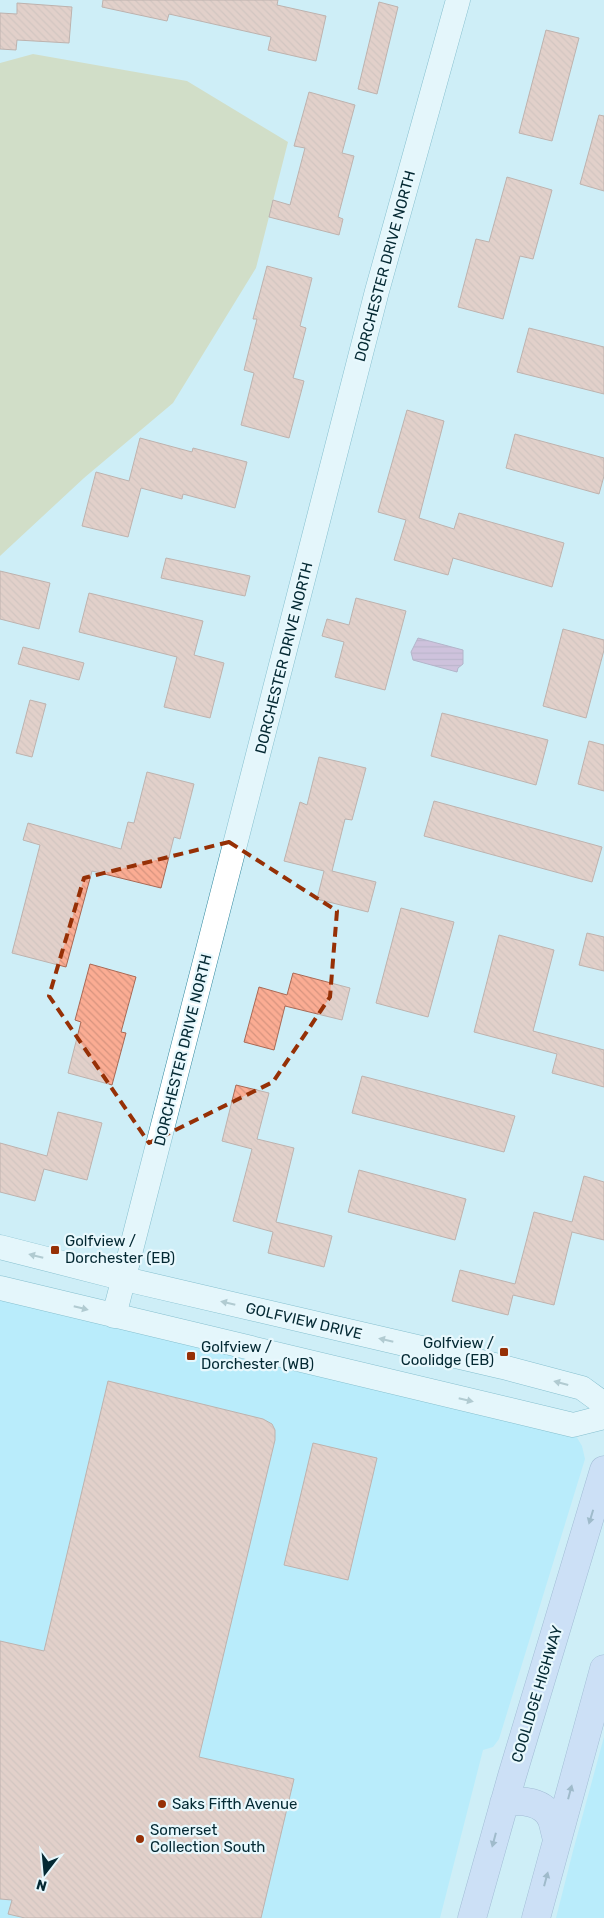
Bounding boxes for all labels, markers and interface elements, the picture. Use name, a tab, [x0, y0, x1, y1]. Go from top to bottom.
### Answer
street label: DORCHESTER DRIVE NORTH	[351, 168, 419, 364]
street label: DORCHESTER DRIVE NORTH	[251, 560, 317, 756]
street label: DORCHESTER DRIVE NORTH	[150, 952, 216, 1148]
place label: Golfview / Dorchester (EB)	[65, 1232, 175, 1267]
marker: Golfview / Dorchester (EB)	[49, 1244, 61, 1256]
one-way arrow	[29, 1252, 44, 1260]
one-way arrow	[220, 1299, 235, 1307]
street label: GOLFVIEW DRIVE	[244, 1299, 364, 1343]
one-way arrow	[74, 1304, 89, 1312]
place label: Golfview / Coolidge (EB)	[401, 1334, 494, 1369]
one-way arrow	[379, 1336, 394, 1344]
place label: Golfview / Dorchester (WB)	[201, 1338, 314, 1373]
marker: Golfview / Coolidge (EB)	[498, 1346, 510, 1358]
marker: Golfview / Dorchester (WB)	[185, 1350, 197, 1362]
one-way arrow	[553, 1378, 568, 1386]
one-way arrow	[459, 1396, 474, 1404]
one-way arrow	[586, 1509, 594, 1524]
street label: COOLIDGE HIGHWAY	[508, 1623, 566, 1765]
one-way arrow	[566, 1785, 574, 1800]
place label: Saks Fifth Avenue	[172, 1795, 298, 1813]
marker: Saks Fifth Avenue	[156, 1798, 168, 1810]
place label: Somerset Collection South	[150, 1821, 265, 1856]
one-way arrow	[489, 1832, 497, 1847]
marker: Somerset Collection South	[134, 1833, 146, 1845]
north arrow	[20, 1848, 70, 1898]
one-way arrow	[543, 1871, 551, 1886]
text: N	[34, 1875, 49, 1895]

